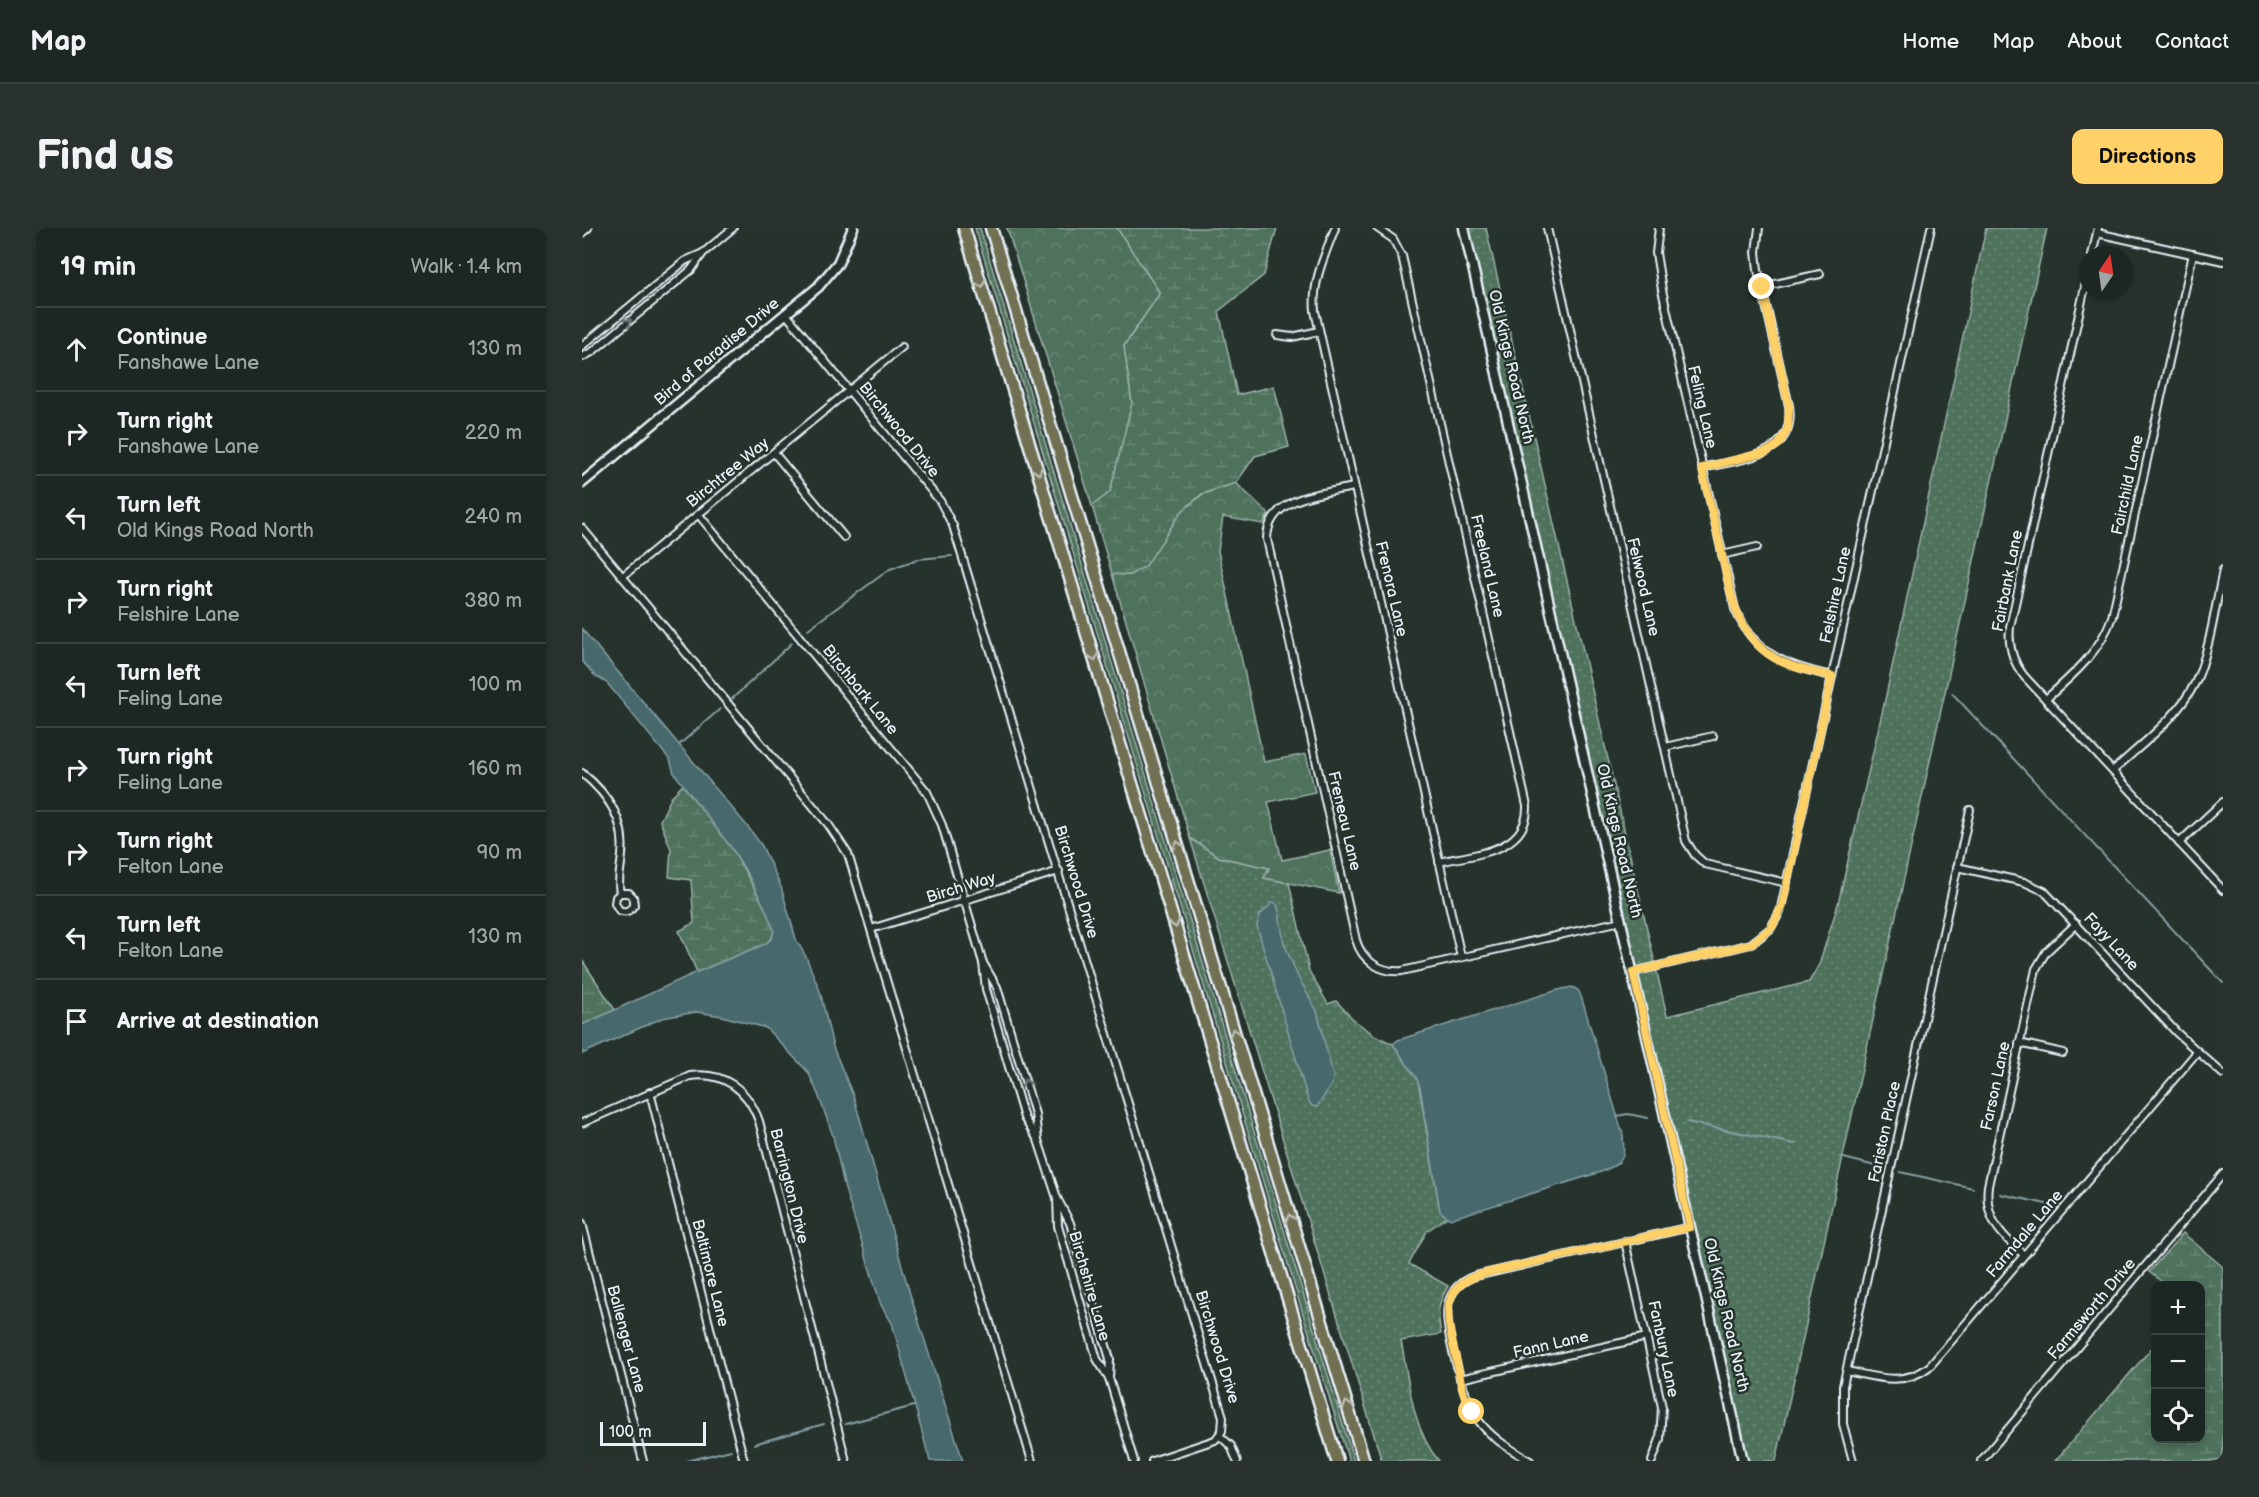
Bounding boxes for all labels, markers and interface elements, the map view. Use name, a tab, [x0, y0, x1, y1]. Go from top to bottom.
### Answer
text: Map	[30, 25, 86, 58]
text: Home	[1902, 29, 1959, 54]
text: Map	[1992, 29, 2034, 54]
text: About	[2067, 29, 2122, 54]
text: Contact	[2155, 29, 2229, 54]
button: Directions	[2072, 129, 2223, 184]
text: Find us	[36, 131, 174, 182]
north arrow	[2079, 246, 2133, 300]
text: 19 min	[60, 252, 136, 283]
text: Walk · 1.4 km	[411, 255, 522, 279]
route end	[1748, 273, 1774, 299]
one-way arrow	[974, 278, 986, 289]
street label: Old Kings Road North	[1484, 288, 1538, 446]
street label: Bird of Paradise Drive	[651, 294, 784, 410]
one-way arrow	[621, 318, 632, 329]
text: Continue	[117, 324, 207, 351]
icon: ahead	[60, 333, 93, 366]
text: 130 m	[468, 337, 522, 361]
text: Fanshawe Lane	[117, 351, 259, 375]
street label: Feling Lane	[1683, 364, 1721, 451]
street label: Birchwood Drive	[855, 378, 944, 482]
text: Turn right	[117, 408, 213, 435]
icon: right	[60, 417, 93, 450]
text: 220 m	[465, 421, 522, 445]
street label: Fairchild Lane	[2108, 433, 2148, 537]
street label: Birchtree Way	[683, 434, 774, 512]
text: Fanshawe Lane	[117, 435, 259, 459]
one-way arrow	[1031, 465, 1043, 476]
text: Turn left	[117, 492, 201, 519]
icon: left	[60, 501, 93, 534]
text: 240 m	[465, 505, 522, 529]
street label: Freeland Lane	[1466, 513, 1508, 620]
text: Old Kings Road North	[117, 519, 314, 543]
street label: Fairbank Lane	[1989, 528, 2027, 633]
street label: Felwood Lane	[1622, 536, 1664, 639]
street label: Frenora Lane	[1371, 539, 1411, 639]
street label: Felshire Lane	[1817, 545, 1856, 645]
text: Turn right	[117, 576, 213, 603]
icon: right	[60, 585, 93, 618]
text: 380 m	[464, 589, 522, 613]
text: Felshire Lane	[117, 603, 240, 627]
street label: Birchbark Lane	[818, 641, 902, 739]
one-way arrow	[1087, 651, 1099, 662]
text: Turn left	[117, 660, 201, 687]
icon: left	[60, 669, 93, 702]
text: 100 m	[469, 673, 522, 697]
text: Feling Lane	[117, 687, 223, 711]
text: Turn right	[117, 744, 213, 771]
icon: right	[60, 753, 93, 786]
text: 160 m	[468, 757, 522, 781]
street label: Old Kings Road North	[1592, 762, 1646, 920]
street label: Freneau Lane	[1323, 769, 1365, 873]
text: Feling Lane	[117, 771, 223, 795]
street label: Birchwood Drive	[1050, 823, 1102, 941]
text: Turn right	[117, 828, 213, 855]
icon: right	[60, 837, 93, 870]
one-way arrow	[1172, 840, 1185, 851]
text: 90 m	[477, 841, 522, 865]
text: Felton Lane	[117, 855, 224, 879]
street label: Birch Way	[924, 868, 999, 907]
street label: Fayy Lane	[2079, 909, 2143, 975]
text: Turn left	[117, 912, 201, 939]
one-way arrow	[1168, 918, 1180, 929]
icon: left	[60, 921, 93, 954]
text: 130 m	[468, 925, 522, 949]
text: Felton Lane	[117, 939, 224, 963]
icon: arrive	[60, 1005, 93, 1038]
text: Arrive at destination	[117, 1008, 319, 1035]
one-way arrow	[1229, 1027, 1241, 1038]
street label: Farson Lane	[1977, 1039, 2015, 1132]
one-way arrow	[1021, 1079, 1033, 1089]
street label: Fariston Place	[1865, 1079, 1905, 1184]
street label: Barrington Drive	[766, 1126, 813, 1246]
street label: Farmdale Lane	[1983, 1186, 2068, 1282]
one-way arrow	[1285, 1213, 1298, 1224]
street label: Baltimore Lane	[687, 1217, 733, 1329]
street label: Birchshire Lane	[1064, 1229, 1114, 1344]
street label: Old Kings Road North	[1699, 1236, 1753, 1394]
street label: Farmsworth Drive	[2044, 1254, 2140, 1363]
map controls	[2151, 1281, 2205, 1443]
button: +	[2151, 1281, 2205, 1335]
street label: Ballenger Lane	[602, 1283, 650, 1395]
street label: Birchwood Drive	[1191, 1288, 1243, 1406]
street label: Fanbury Lane	[1643, 1299, 1683, 1400]
street label: Fann Lane	[1511, 1327, 1591, 1363]
button: −	[2151, 1335, 2205, 1389]
button: locate	[2151, 1389, 2205, 1443]
route start	[1458, 1398, 1484, 1424]
one-way arrow	[1342, 1400, 1354, 1411]
scale bar	[600, 1419, 706, 1446]
text: 100 m	[609, 1423, 652, 1442]

